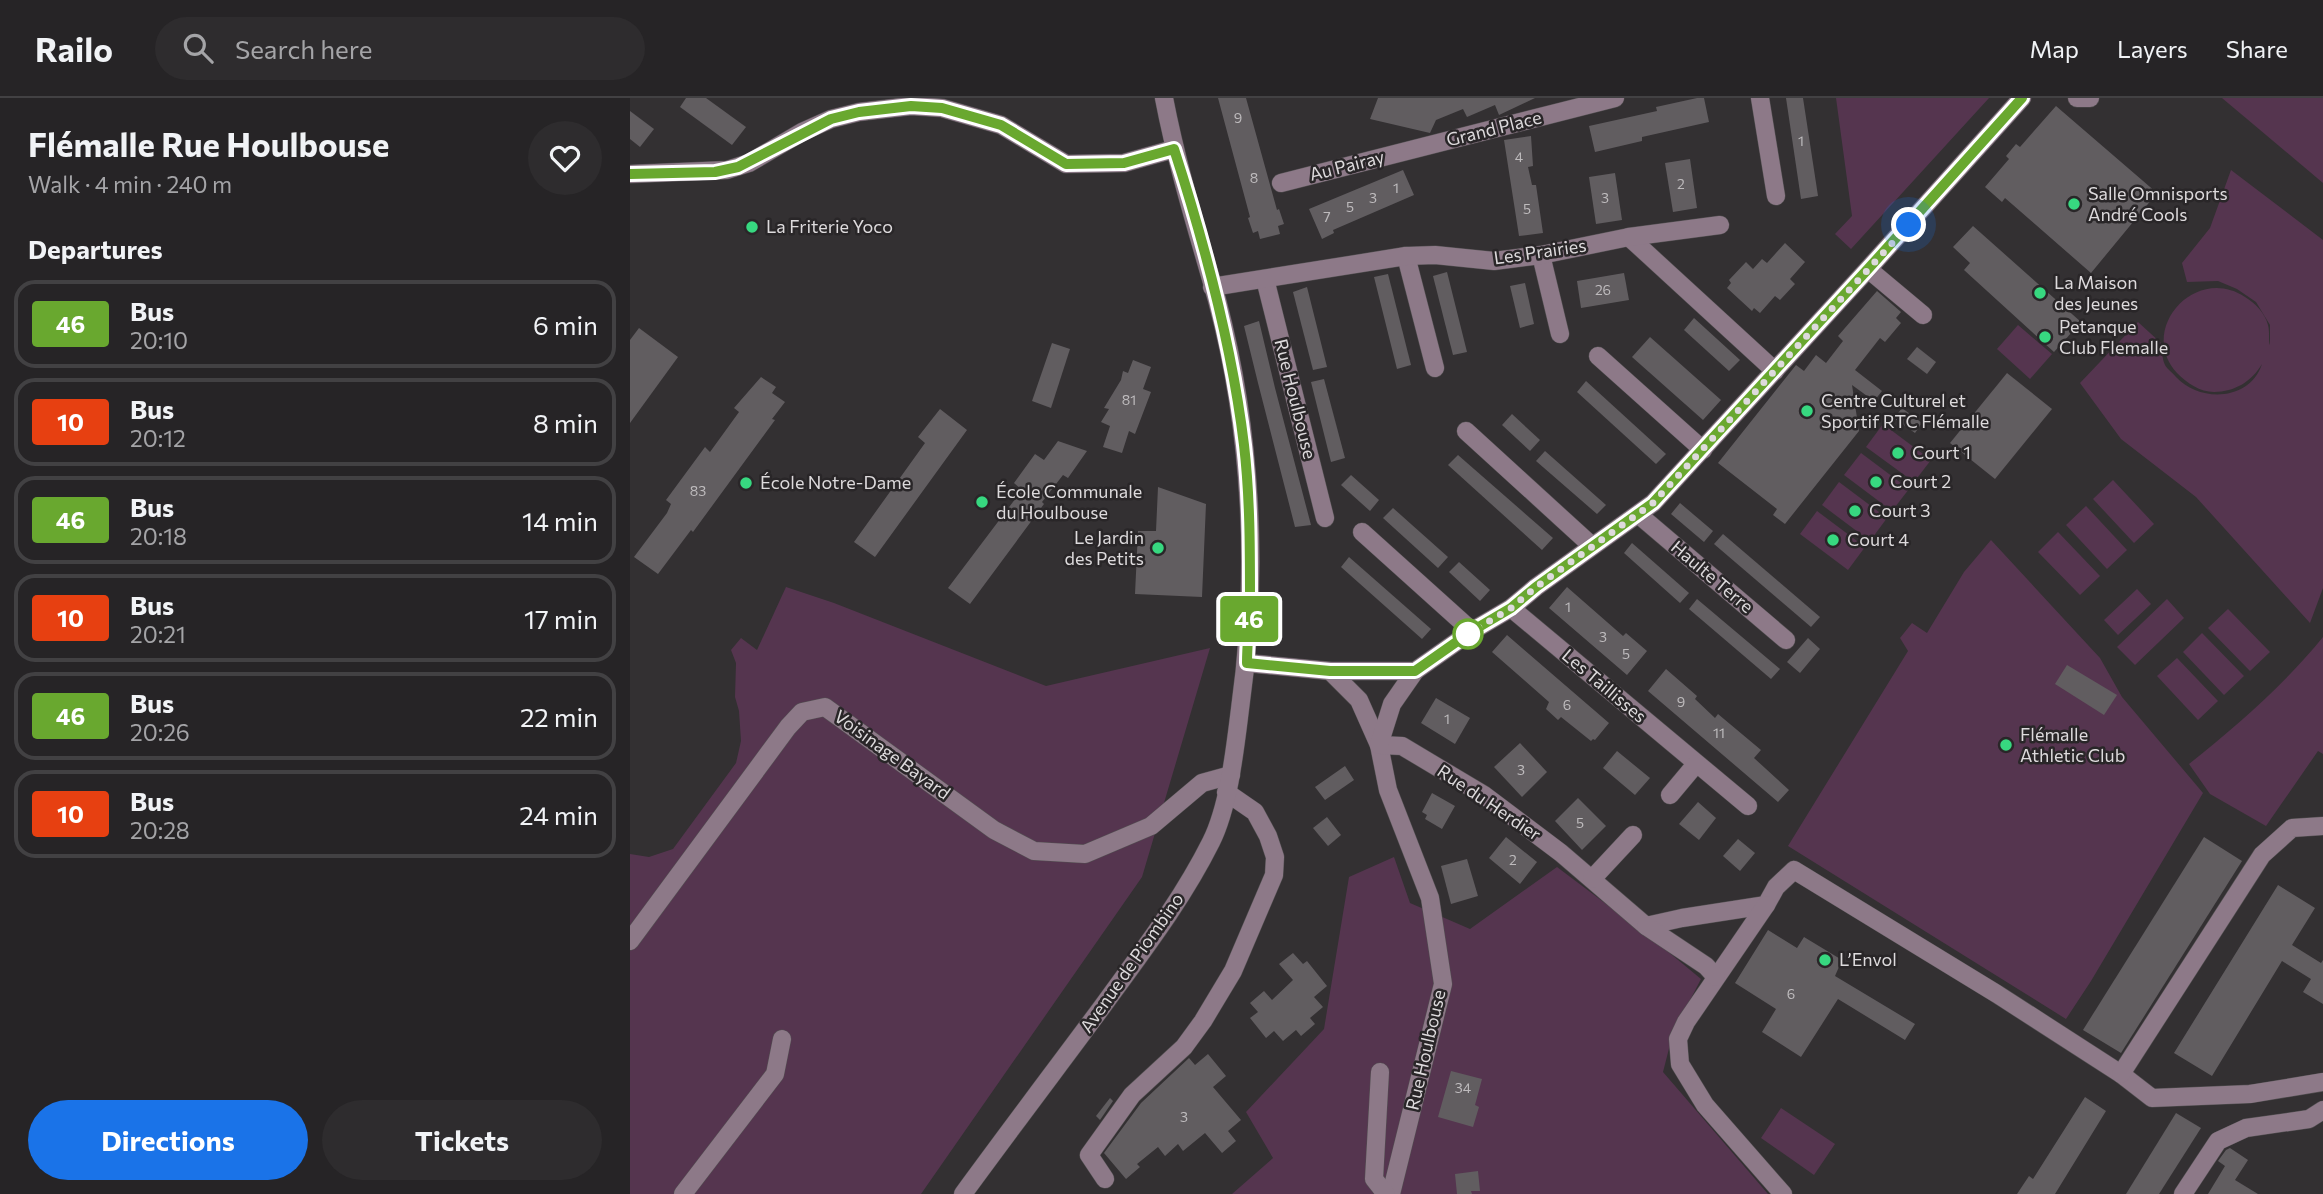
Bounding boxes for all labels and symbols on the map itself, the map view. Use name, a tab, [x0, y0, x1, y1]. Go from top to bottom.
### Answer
street label: Grand Place	[1444, 106, 1544, 150]
house number: 9	[1234, 109, 1242, 126]
house number: 1	[1798, 132, 1804, 149]
street label: Au Pairay	[1307, 145, 1387, 185]
house number: 4	[1515, 148, 1524, 165]
house number: 8	[1250, 169, 1258, 186]
house number: 2	[1677, 175, 1685, 192]
house number: 1	[1393, 179, 1399, 196]
place label: Salle Omnisports André Cools	[2088, 182, 2228, 225]
house number: 3	[1369, 189, 1377, 206]
house number: 3	[1601, 189, 1609, 206]
marker: Salle Omnisports André Cools	[2066, 196, 2082, 212]
house number: 5	[1346, 198, 1354, 215]
house number: 5	[1523, 200, 1531, 217]
your location	[1891, 207, 1926, 242]
house number: 7	[1323, 208, 1331, 225]
place label: La Friterie Yoco	[766, 215, 893, 237]
marker: La Friterie Yoco	[744, 219, 760, 235]
street label: Les Prairies	[1492, 234, 1588, 268]
place label: La Maison des Jeunes	[2054, 271, 2138, 314]
house number: 26	[1595, 281, 1611, 298]
marker: La Maison des Jeunes	[2032, 285, 2048, 301]
place label: Petanque Club Flemalle	[2059, 315, 2168, 358]
marker: Petanque Club Flemalle	[2037, 329, 2053, 345]
street label: Rue Houlbouse	[1270, 336, 1322, 461]
place label: Centre Culturel et Sportif RTC Flémalle	[1821, 389, 1989, 432]
house number: 81	[1122, 391, 1136, 408]
marker: Centre Culturel et Sportif RTC Flémalle	[1799, 403, 1815, 419]
place label: Court 1	[1912, 441, 1971, 463]
marker: Court 1	[1890, 445, 1906, 461]
place label: Court 2	[1890, 470, 1951, 492]
place label: École Notre-Dame	[760, 471, 911, 493]
marker: Court 2	[1868, 474, 1884, 490]
marker: École Notre-Dame	[738, 475, 754, 491]
place label: École Communale du Houlbouse	[996, 480, 1142, 523]
house number: 83	[690, 482, 706, 499]
marker: École Communale du Houlbouse	[974, 494, 990, 510]
place label: Court 3	[1869, 499, 1930, 521]
marker: Court 3	[1847, 503, 1863, 519]
place label: Le Jardin des Petits	[1065, 526, 1144, 569]
place label: Court 4	[1847, 528, 1909, 550]
marker: Court 4	[1825, 532, 1841, 548]
street label: Haulte Terre	[1667, 535, 1758, 617]
marker: Le Jardin des Petits	[1150, 540, 1166, 556]
line badge: 46	[1218, 596, 1280, 642]
house number: 1	[1565, 598, 1571, 615]
unlabelled marker	[1453, 619, 1483, 649]
house number: 3	[1599, 628, 1607, 645]
street label: Les Taillisses	[1558, 644, 1651, 727]
house number: 5	[1622, 645, 1630, 662]
house number: 9	[1677, 693, 1685, 710]
house number: 6	[1563, 696, 1571, 713]
street label: Voisinage Bayard	[830, 705, 955, 804]
house number: 1	[1444, 710, 1450, 727]
place label: Flémalle Athletic Club	[2020, 723, 2125, 766]
house number: 11	[1713, 724, 1725, 741]
marker: Flémalle Athletic Club	[1998, 737, 2014, 753]
street label: Rue du Herdier	[1433, 759, 1546, 845]
house number: 3	[1517, 761, 1525, 778]
house number: 5	[1576, 814, 1584, 831]
house number: 2	[1509, 851, 1517, 868]
street label: Avenue de Piombino	[1075, 888, 1188, 1037]
place label: L’Envol	[1839, 948, 1897, 970]
marker: L’Envol	[1817, 952, 1833, 968]
house number: 6	[1787, 985, 1795, 1002]
street label: Rue Houlbouse	[1400, 987, 1450, 1112]
house number: 34	[1455, 1079, 1472, 1096]
house number: 3	[1180, 1108, 1188, 1125]

